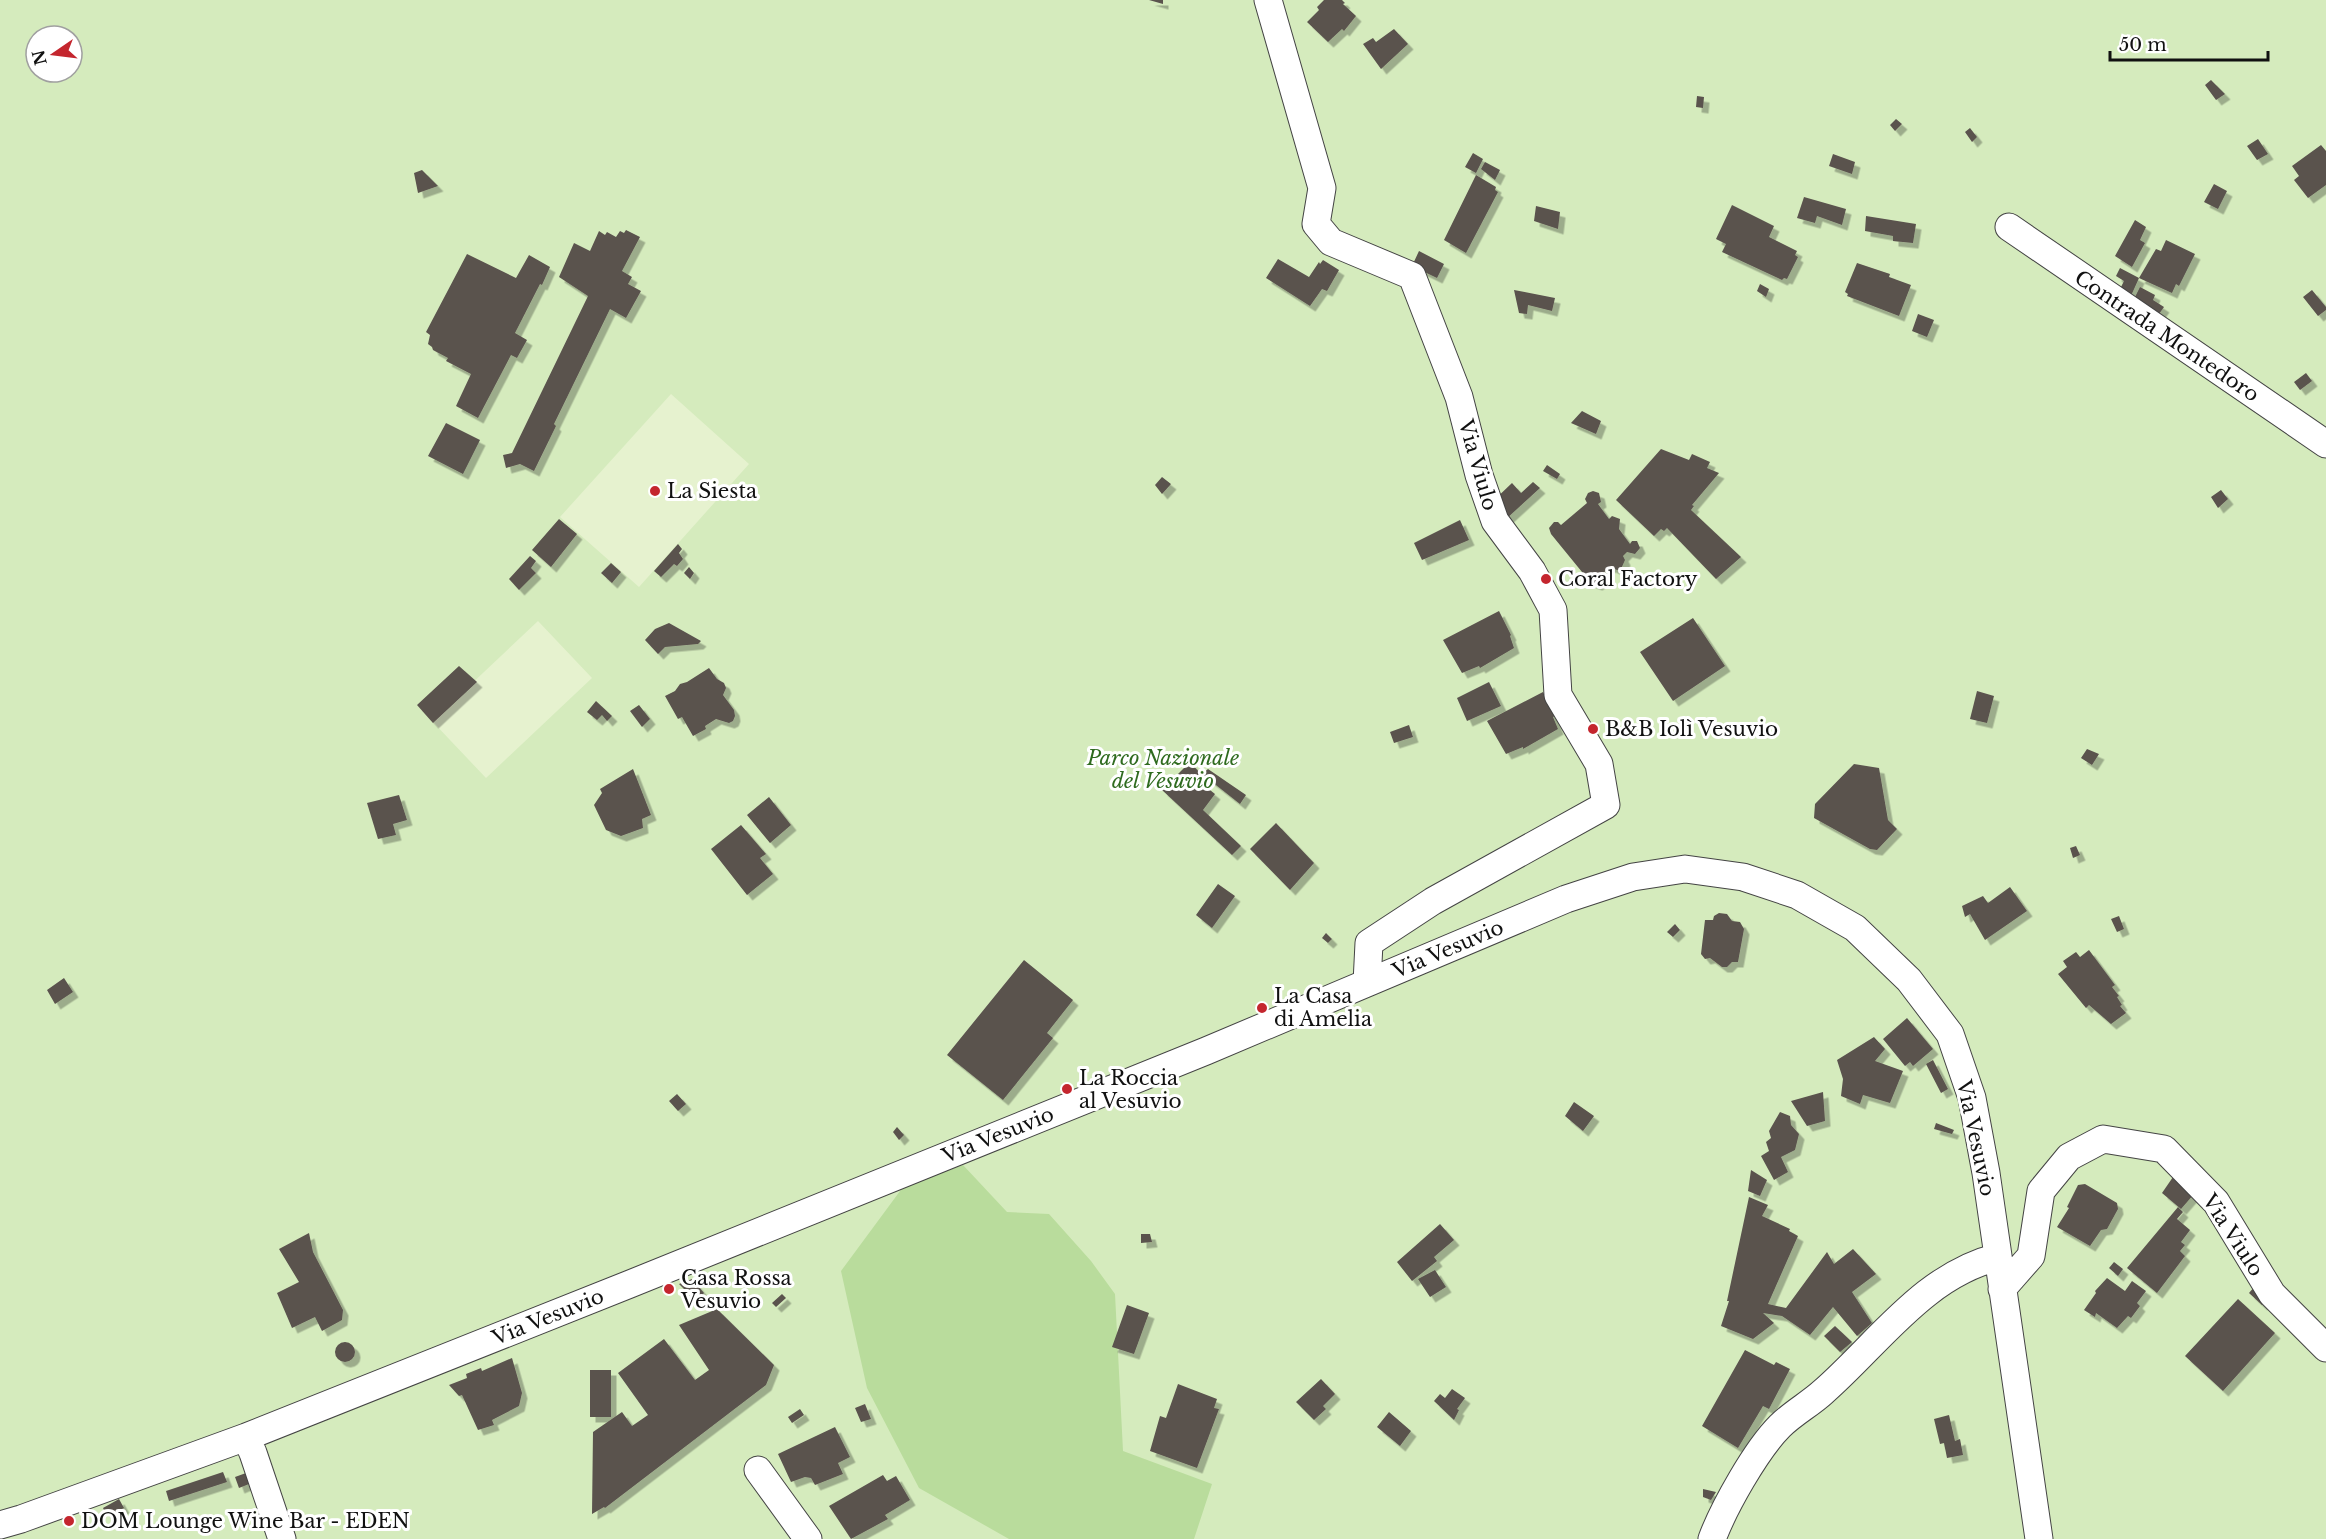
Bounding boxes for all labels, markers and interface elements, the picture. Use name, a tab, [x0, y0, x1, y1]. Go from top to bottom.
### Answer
north arrow	[24, 24, 84, 84]
scale bar	[2110, 24, 2268, 62]
text: 50 m	[2119, 34, 2167, 56]
text: N	[28, 48, 51, 67]
street label: Contrada Montedoro	[2070, 265, 2264, 407]
street label: Via Viulo	[1453, 416, 1502, 513]
place label: La Siesta	[667, 479, 758, 503]
marker: La Siesta	[648, 484, 662, 498]
place label: Coral Factory	[1558, 567, 1698, 591]
marker: Coral Factory	[1539, 572, 1553, 586]
place label: B&B Iolì Vesuvio	[1605, 717, 1778, 741]
marker: B&B Iolì Vesuvio	[1586, 722, 1600, 736]
park label: Parco Nazionale del Vesuvio	[1086, 746, 1239, 793]
street label: Via Vesuvio	[1388, 915, 1507, 984]
place label: La Casa di Amelia	[1274, 984, 1373, 1031]
marker: La Casa di Amelia	[1255, 1001, 1269, 1015]
place label: La Roccia al Vesuvio	[1079, 1066, 1182, 1113]
street label: Via Vesuvio	[1952, 1077, 2000, 1198]
marker: La Roccia al Vesuvio	[1060, 1082, 1074, 1096]
street label: Via Vesuvio	[938, 1102, 1057, 1169]
street label: Via Viulo	[2197, 1188, 2269, 1281]
place label: Casa Rossa Vesuvio	[680, 1266, 793, 1313]
marker: Casa Rossa Vesuvio	[662, 1282, 676, 1296]
street label: Via Vesuvio	[488, 1284, 607, 1351]
place label: DOM Lounge Wine Bar - EDEN	[81, 1509, 410, 1533]
marker: DOM Lounge Wine Bar - EDEN	[62, 1514, 76, 1528]

